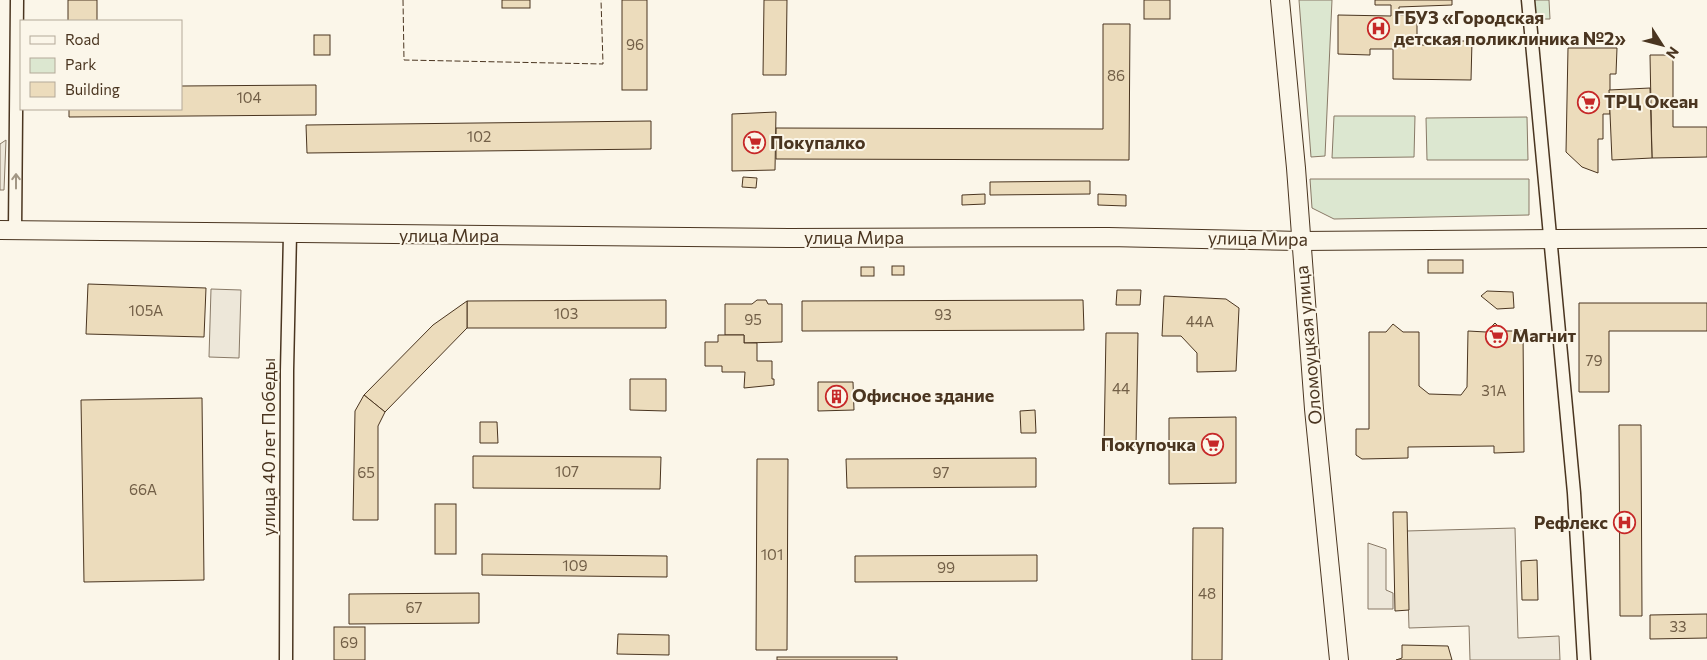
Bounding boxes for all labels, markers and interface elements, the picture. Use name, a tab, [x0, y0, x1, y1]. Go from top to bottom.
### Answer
place label: ГБУЗ «Городская детская поликлиника №2»	[1394, 6, 1626, 49]
hospital icon: ГБУЗ «Городская детская поликлиника №2»	[1366, 16, 1390, 40]
legend	[20, 20, 182, 110]
north arrow	[1637, 20, 1687, 70]
text: Road	[65, 30, 100, 48]
house number: 96	[626, 35, 644, 53]
text: N	[1663, 44, 1683, 62]
text: Park	[65, 55, 96, 73]
house number: 86	[1107, 66, 1125, 84]
text: Building	[65, 80, 120, 98]
house number: 104	[236, 88, 262, 106]
supermarket icon: ТРЦ Океан	[1576, 90, 1600, 114]
place label: ТРЦ Океан	[1604, 90, 1699, 112]
house number: 102	[467, 127, 491, 145]
supermarket icon: Покупалко	[742, 131, 766, 155]
place label: Покупалко	[770, 131, 866, 153]
one-way arrow	[11, 173, 20, 189]
street label: улица Мира	[399, 224, 499, 246]
street label: улица Мира	[804, 226, 904, 248]
street label: улица Мира	[1208, 226, 1308, 250]
street label: Оломоуцкая улица	[1290, 265, 1326, 426]
house number: 105А	[129, 301, 163, 319]
house number: 103	[554, 304, 578, 322]
house number: 93	[934, 305, 952, 323]
house number: 95	[744, 310, 762, 328]
house number: 44А	[1186, 312, 1214, 330]
supermarket icon: Магнит	[1484, 324, 1508, 348]
place label: Магнит	[1512, 324, 1576, 346]
house number: 79	[1586, 351, 1602, 369]
street label: улица 40 лет Победы	[257, 358, 279, 536]
house number: 44	[1112, 379, 1130, 397]
house number: 31А	[1481, 381, 1507, 399]
building icon: Офисное здание	[824, 384, 848, 408]
place label: Офисное здание	[852, 384, 994, 406]
place label: Покупочка	[1101, 433, 1196, 455]
supermarket icon: Покупочка	[1200, 433, 1224, 457]
house number: 107	[555, 462, 579, 480]
house number: 65	[357, 463, 375, 481]
house number: 97	[933, 463, 950, 481]
house number: 66А	[129, 480, 157, 498]
place label: Рефлекс	[1534, 511, 1608, 533]
hospital icon: Рефлекс	[1612, 511, 1636, 535]
house number: 101	[761, 545, 783, 563]
house number: 109	[562, 556, 588, 574]
house number: 99	[937, 558, 955, 576]
house number: 48	[1198, 584, 1216, 602]
house number: 67	[406, 598, 423, 616]
house number: 33	[1669, 617, 1687, 635]
house number: 69	[340, 633, 358, 651]

